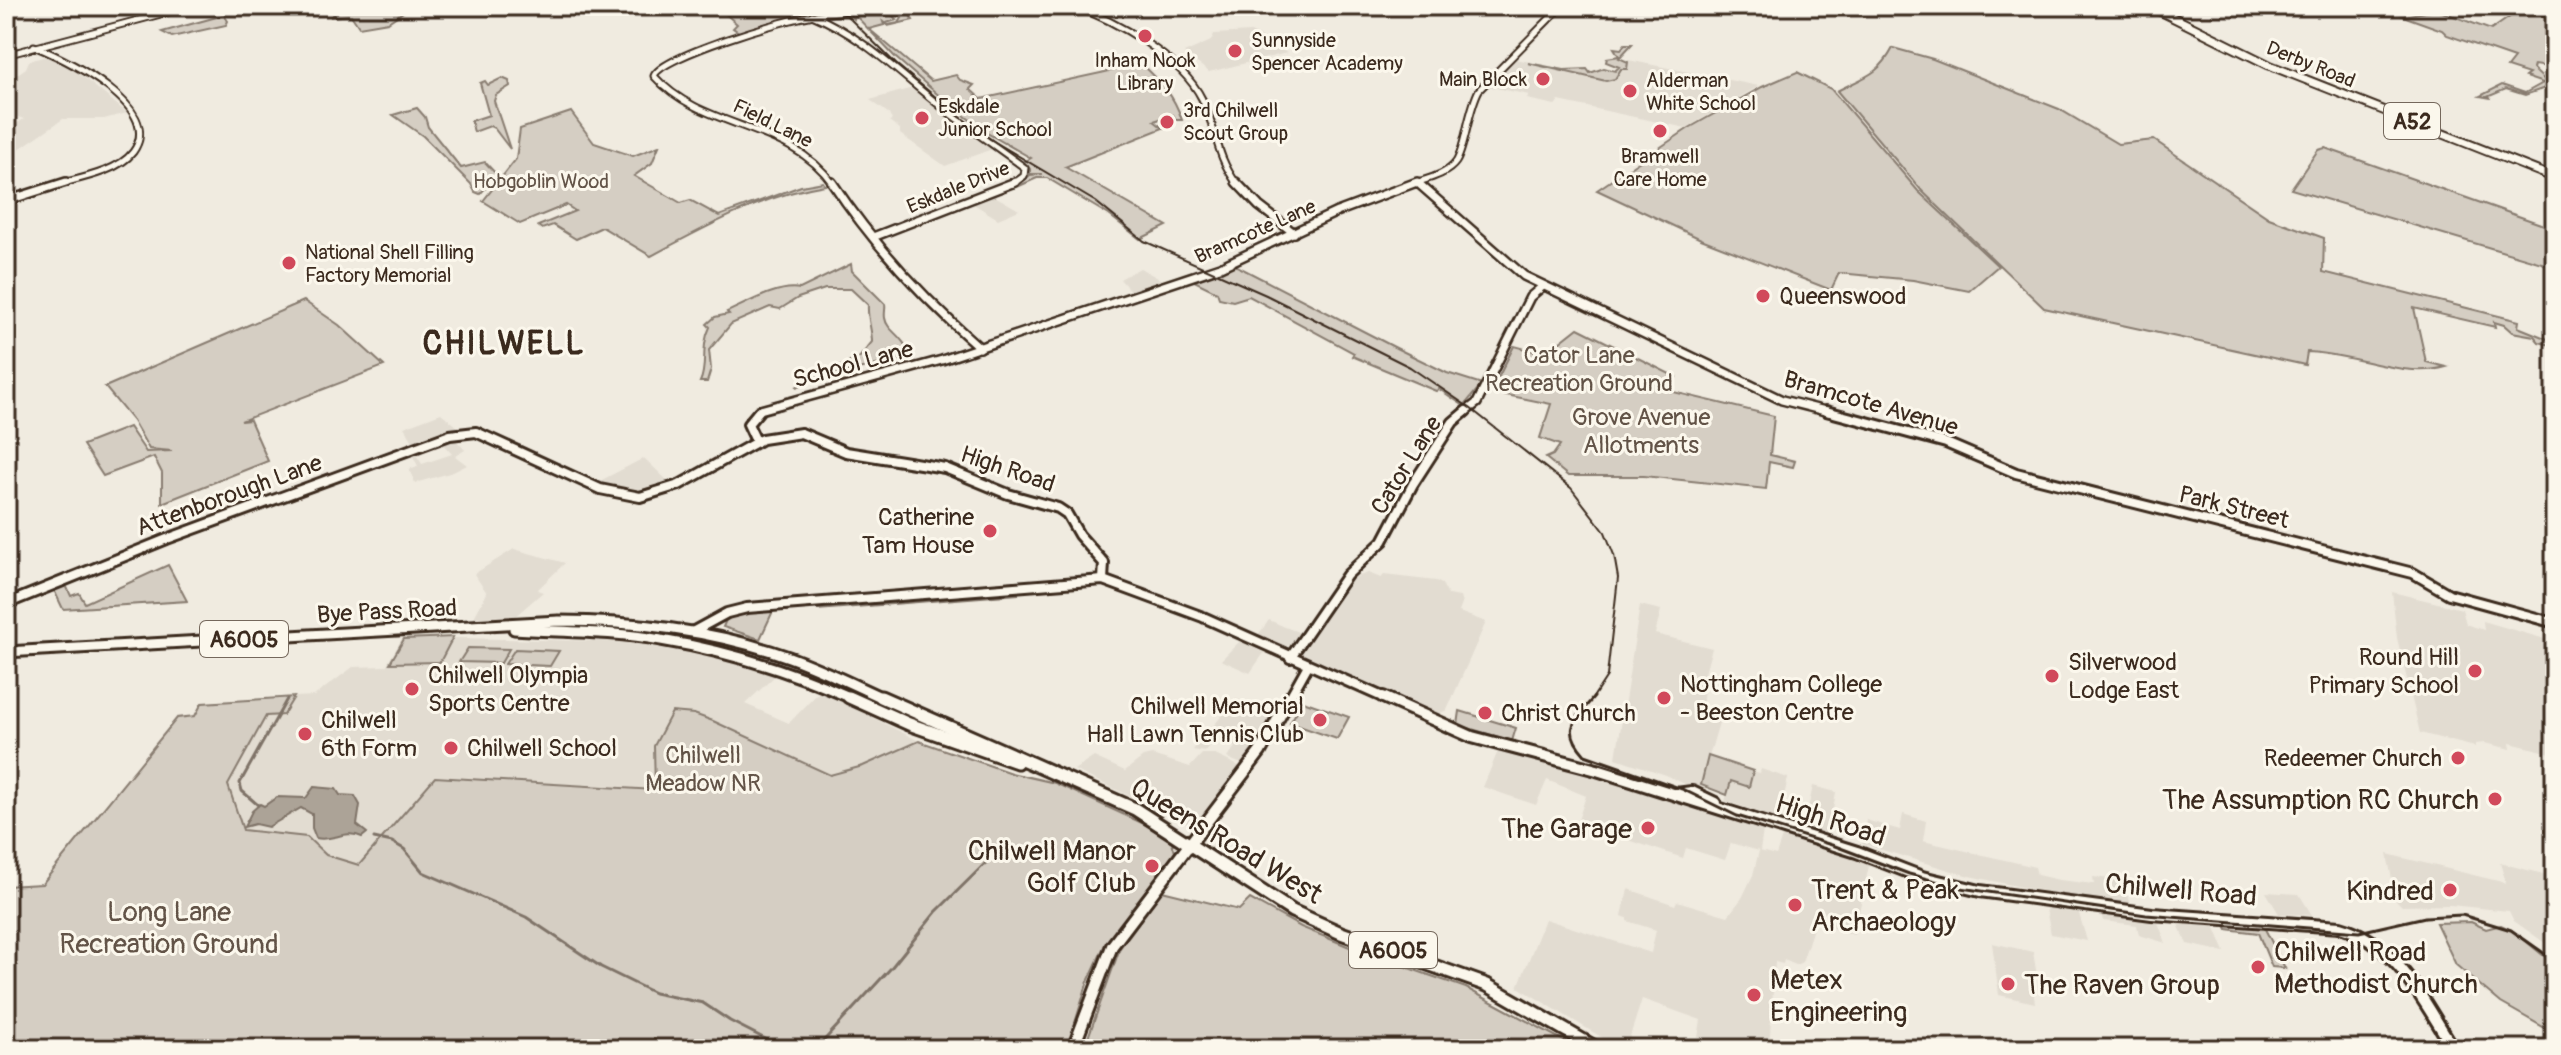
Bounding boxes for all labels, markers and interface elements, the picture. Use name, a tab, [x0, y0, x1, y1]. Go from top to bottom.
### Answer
marker: Inham Nook Library	[1136, 27, 1154, 45]
place label: Sunnyside Spencer Academy	[1251, 28, 1403, 76]
street label: Derby Road	[2263, 35, 2359, 94]
marker: Sunnyside Spencer Academy	[1226, 42, 1244, 60]
place label: Inham Nook Library	[1094, 48, 1196, 96]
place label: Main Block	[1439, 67, 1528, 92]
place label: Alderman White School	[1646, 68, 1756, 116]
marker: Main Block	[1534, 70, 1552, 88]
marker: Alderman White School	[1621, 82, 1639, 100]
street label: Field Lane	[729, 93, 817, 153]
place label: Eskdale Junior School	[938, 94, 1052, 142]
place label: 3rd Chilwell Scout Group	[1183, 98, 1288, 146]
road number: A52	[2384, 103, 2440, 139]
marker: Eskdale Junior School	[913, 109, 931, 127]
marker: 3rd Chilwell Scout Group	[1158, 113, 1176, 131]
marker: Bramwell Care Home	[1651, 122, 1669, 140]
place label: Bramwell Care Home	[1614, 144, 1707, 192]
street label: Eskdale Drive	[903, 156, 1013, 219]
park label: Hobgoblin Wood	[473, 169, 609, 194]
street label: Bramcote Lane	[1191, 194, 1320, 269]
place label: National Shell Filling Factory Memorial	[305, 240, 474, 288]
marker: National Shell Filling Factory Memorial	[280, 254, 298, 272]
place label: Queenswood	[1779, 282, 1907, 311]
marker: Queenswood	[1754, 287, 1772, 305]
district label: CHILWELL	[422, 324, 586, 364]
street label: School Lane	[790, 334, 917, 394]
park label: Cator Lane Recreation Ground	[1485, 341, 1673, 398]
street label: Bramcote Avenue	[1780, 365, 1962, 442]
park label: Grove Avenue Allotments	[1572, 403, 1710, 460]
street label: Cator Lane	[1365, 410, 1448, 520]
street label: High Road	[957, 440, 1059, 499]
street label: Attenborough Lane	[132, 448, 326, 543]
street label: Park Street	[2176, 480, 2292, 535]
place label: Catherine Tam House	[862, 503, 974, 560]
marker: Catherine Tam House	[981, 522, 999, 540]
street label: Bye Pass Road	[316, 593, 458, 630]
road number: A6005	[200, 621, 288, 657]
place label: Round Hill Primary School	[2309, 643, 2459, 700]
place label: Silverwood Lodge East	[2068, 648, 2180, 705]
place label: Chilwell Olympia Sports Centre	[428, 661, 588, 718]
marker: Round Hill Primary School	[2466, 662, 2484, 680]
marker: Silverwood Lodge East	[2043, 667, 2061, 685]
place label: Nottingham College - Beeston Centre	[1680, 670, 1882, 727]
marker: Chilwell Olympia Sports Centre	[403, 680, 421, 698]
marker: Nottingham College - Beeston Centre	[1655, 689, 1673, 707]
place label: Chilwell Memorial Hall Lawn Tennis Club	[1086, 692, 1304, 749]
place label: Christ Church	[1501, 699, 1636, 728]
marker: Christ Church	[1476, 704, 1494, 722]
place label: Chilwell 6th Form	[321, 706, 417, 763]
marker: Chilwell Memorial Hall Lawn Tennis Club	[1311, 711, 1329, 729]
marker: Chilwell 6th Form	[296, 725, 314, 743]
place label: Chilwell School	[467, 734, 617, 763]
marker: Chilwell School	[442, 739, 460, 757]
park label: Chilwell Meadow NR	[645, 741, 761, 798]
place label: Redeemer Church	[2264, 744, 2442, 773]
marker: Redeemer Church	[2449, 749, 2467, 767]
street label: Queens Road West	[1124, 770, 1329, 913]
place label: The Assumption RC Church	[2162, 783, 2479, 818]
street label: High Road	[1771, 786, 1890, 855]
marker: The Assumption RC Church	[2486, 790, 2504, 808]
place label: The Garage	[1501, 812, 1632, 847]
marker: The Garage	[1639, 819, 1657, 837]
place label: Chilwell Manor Golf Club	[968, 834, 1136, 901]
marker: Chilwell Manor Golf Club	[1143, 857, 1161, 875]
street label: Chilwell Road	[2103, 866, 2258, 915]
place label: Trent & Peak Archaeology	[1811, 873, 1959, 940]
place label: Kindred	[2346, 874, 2434, 909]
marker: Kindred	[2441, 881, 2459, 899]
park label: Long Lane Recreation Ground	[59, 895, 279, 962]
marker: Trent & Peak Archaeology	[1786, 896, 1804, 914]
road number: A6005	[1349, 932, 1437, 968]
place label: Chilwell Road Methodist Church	[2274, 935, 2478, 1002]
marker: Chilwell Road Methodist Church	[2249, 958, 2267, 976]
place label: Metex Engineering	[1770, 963, 1907, 1030]
place label: The Raven Group	[2024, 968, 2220, 1003]
marker: The Raven Group	[1999, 975, 2017, 993]
marker: Metex Engineering	[1745, 986, 1763, 1004]

